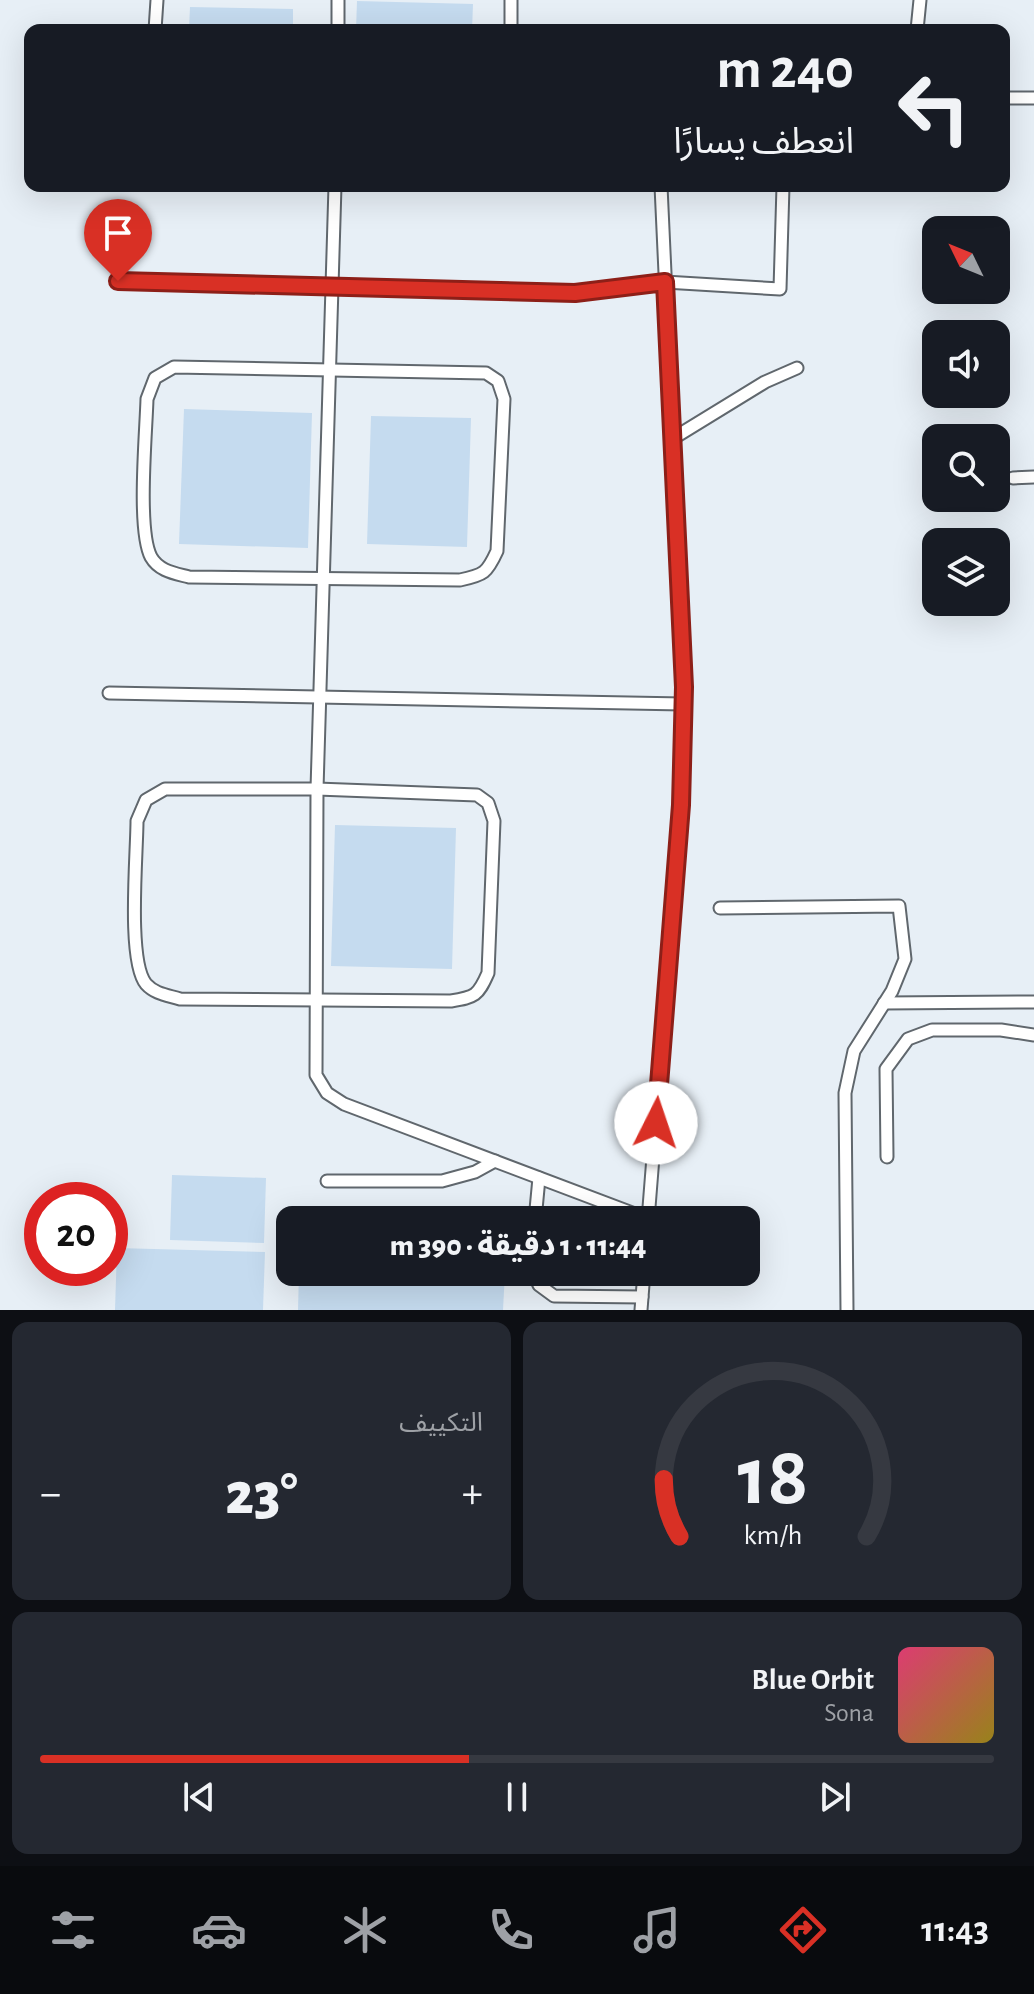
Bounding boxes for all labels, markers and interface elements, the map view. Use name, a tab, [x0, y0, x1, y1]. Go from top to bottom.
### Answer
text: 240 m	[717, 42, 854, 98]
icon: left	[882, 56, 986, 160]
text: انعطف يسارًا	[673, 124, 854, 160]
pin	[84, 199, 152, 281]
icon: arrive	[96, 211, 140, 255]
north arrow	[922, 216, 1010, 304]
map controls	[922, 216, 1010, 616]
button: sound	[922, 320, 1010, 408]
button: search	[922, 424, 1010, 512]
button: layers	[922, 528, 1010, 616]
position arrow	[614, 1081, 698, 1165]
speed limit sign: 20	[24, 1182, 128, 1286]
text: 11:44 · 1 دقيقة · 390 m	[390, 1231, 646, 1261]
text: التكييف	[399, 1410, 483, 1436]
text: 18	[737, 1436, 808, 1520]
text: 23°	[225, 1465, 298, 1525]
text: −	[40, 1472, 61, 1516]
text: +	[462, 1472, 483, 1516]
text: km/h	[743, 1521, 802, 1550]
text: Blue Orbit	[751, 1665, 874, 1695]
text: Sona	[824, 1700, 874, 1726]
icon: previous	[177, 1775, 221, 1819]
icon: pause	[495, 1775, 539, 1819]
icon: next	[813, 1775, 857, 1819]
icon: filters	[45, 1902, 101, 1958]
icon: car	[191, 1902, 247, 1958]
icon: climate	[337, 1902, 393, 1958]
icon: phone	[483, 1902, 539, 1958]
icon: music	[629, 1902, 685, 1958]
icon: directions	[775, 1902, 831, 1958]
text: 11:43	[921, 1912, 989, 1948]

